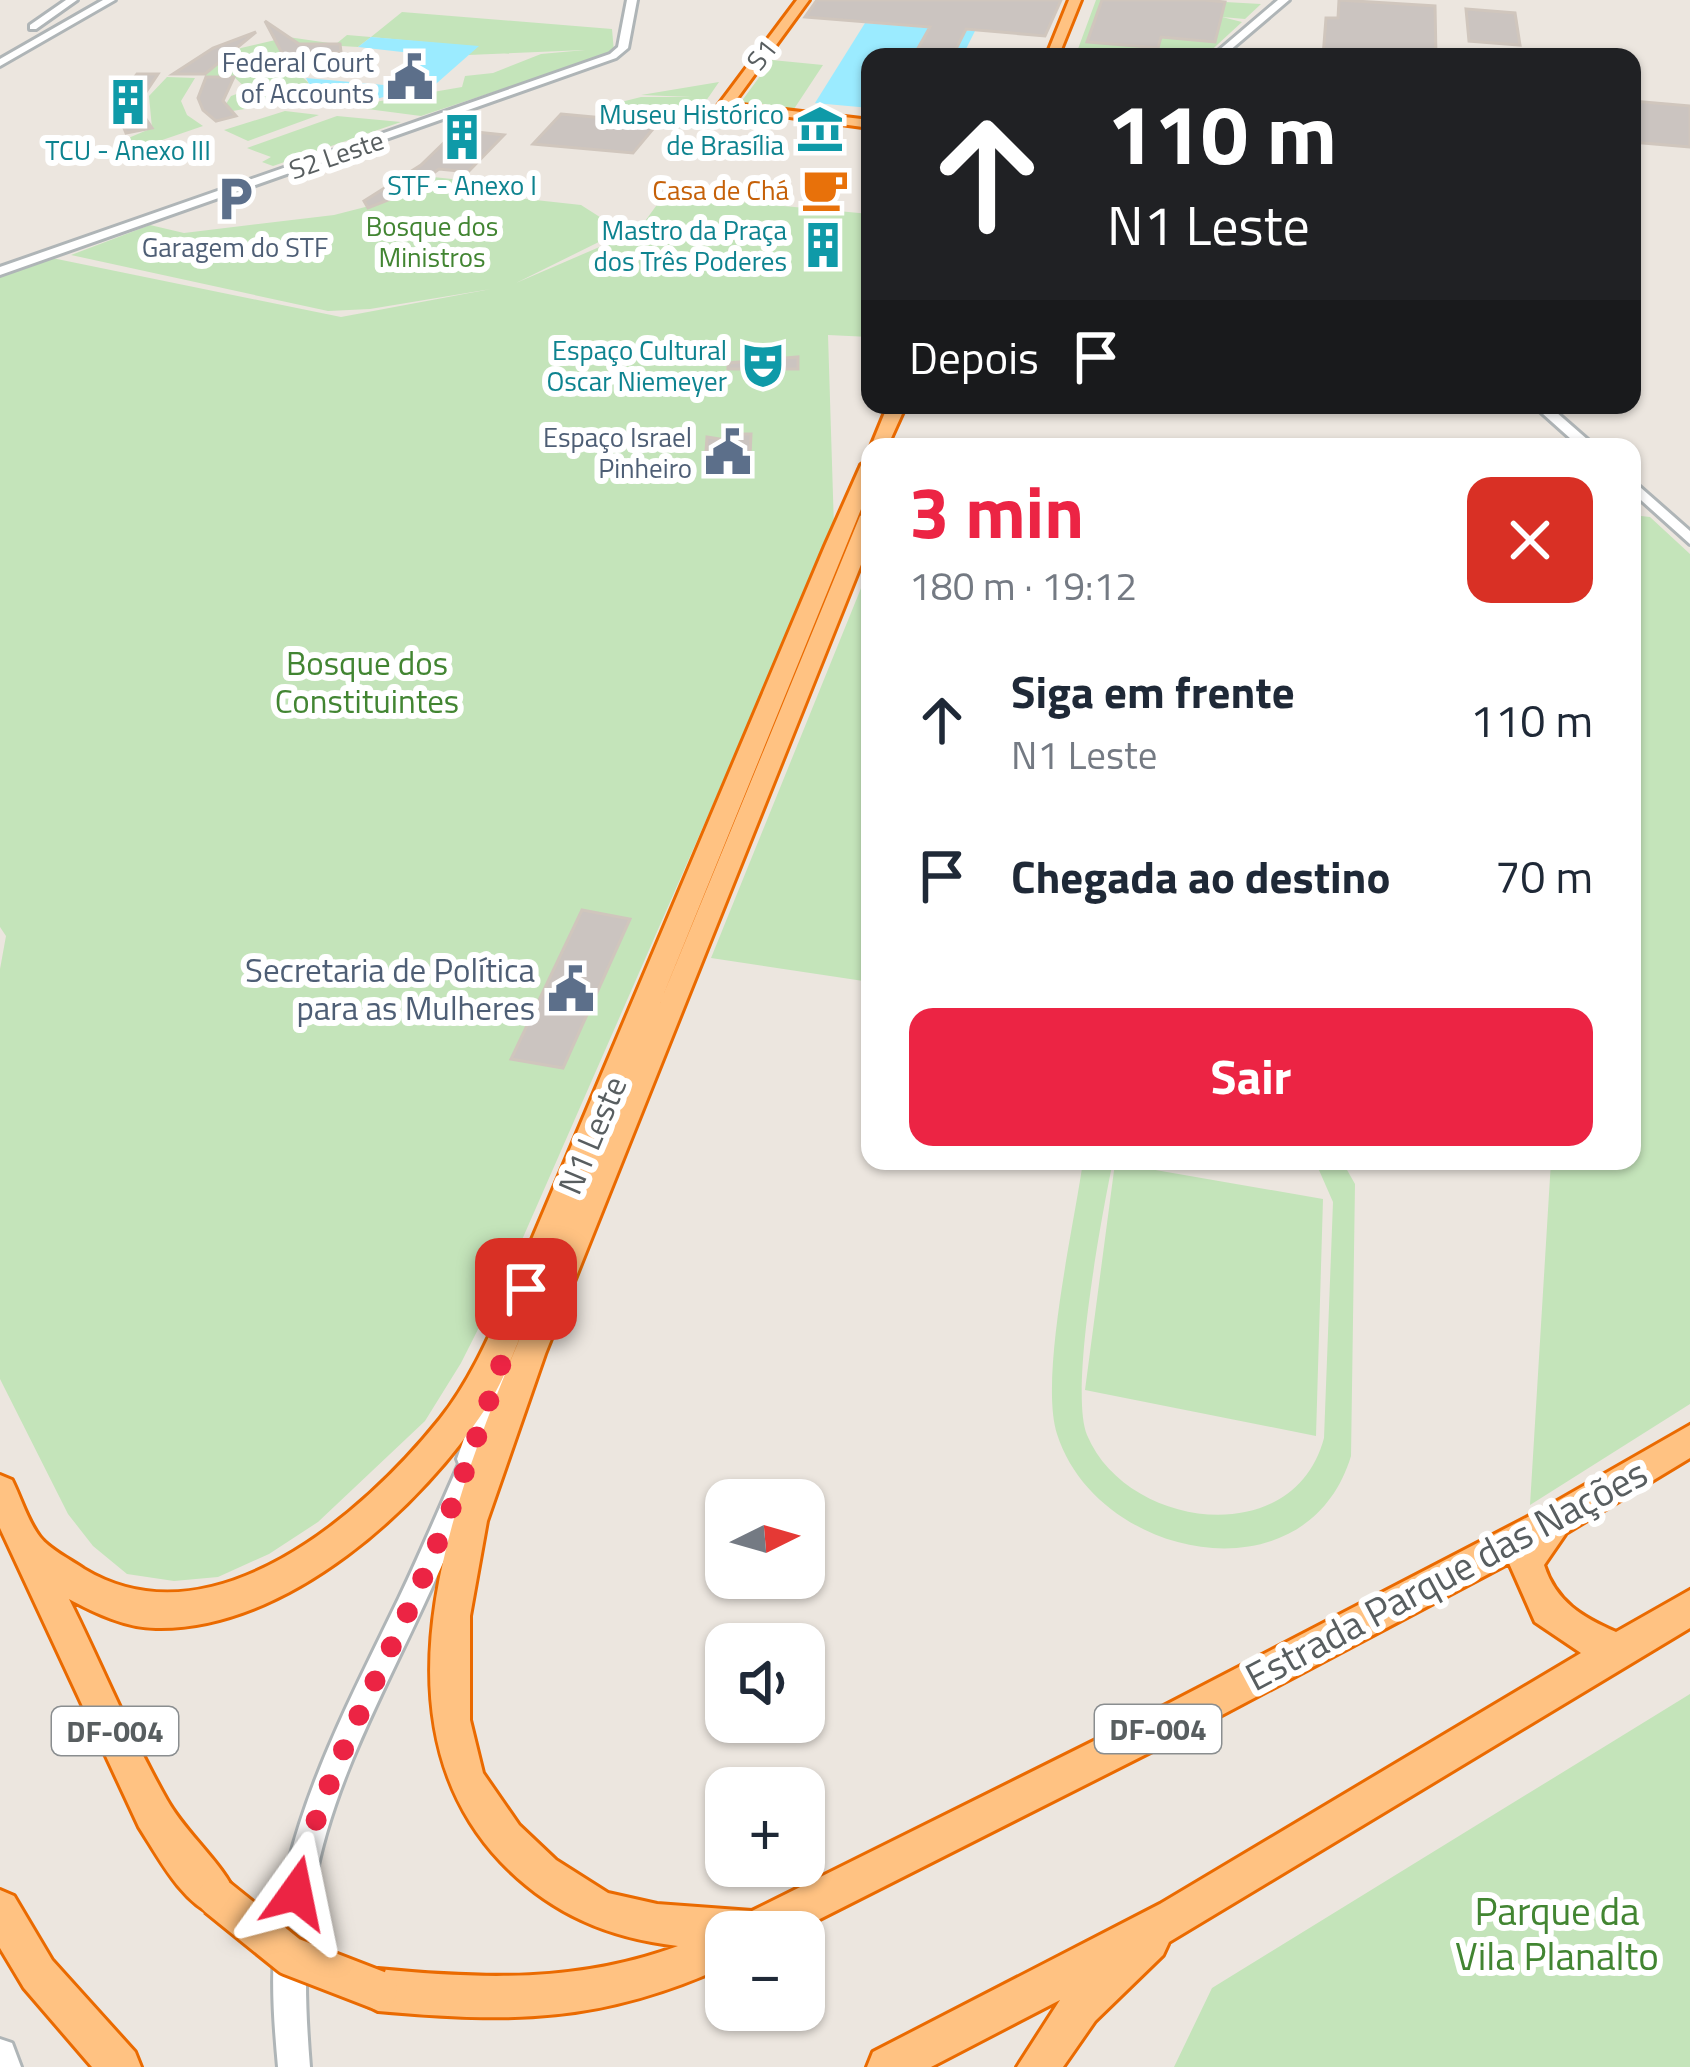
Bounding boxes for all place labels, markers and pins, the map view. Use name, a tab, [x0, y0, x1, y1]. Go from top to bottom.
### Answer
place label: Federal Court of Accounts	[222, 41, 375, 113]
public building icon: Federal Court of Accounts	[385, 52, 435, 102]
building icon: TCU - Anexo III	[103, 77, 153, 127]
place label: Museu Histórico de Brasília	[599, 93, 784, 165]
museum icon: Museu Histórico de Brasília	[795, 104, 845, 154]
building icon: STF - Anexo I	[437, 112, 487, 162]
place label: TCU - Anexo III	[45, 129, 211, 170]
place label: STF - Anexo I	[387, 164, 537, 205]
cafe icon: Casa de Chá	[800, 164, 850, 214]
place label: Casa de Chá	[652, 169, 789, 210]
parking icon: Garagem do STF	[210, 174, 260, 224]
place label: Mastro da Praça dos Três Poderes	[594, 209, 787, 281]
building icon: Mastro da Praça dos Três Poderes	[798, 220, 848, 270]
place label: Garagem do STF	[142, 226, 328, 267]
place label: Espaço Cultural Oscar Niemeyer	[547, 329, 727, 401]
theatre icon: Espaço Cultural Oscar Niemeyer	[738, 340, 788, 390]
place label: Espaço Israel Pinheiro	[543, 416, 692, 488]
public building icon: Espaço Israel Pinheiro	[703, 427, 753, 477]
place label: Secretaria de Política para as Mulheres	[245, 945, 535, 1033]
public building icon: Secretaria de Política para as Mulheres	[546, 964, 596, 1014]
pin	[475, 1238, 577, 1340]

